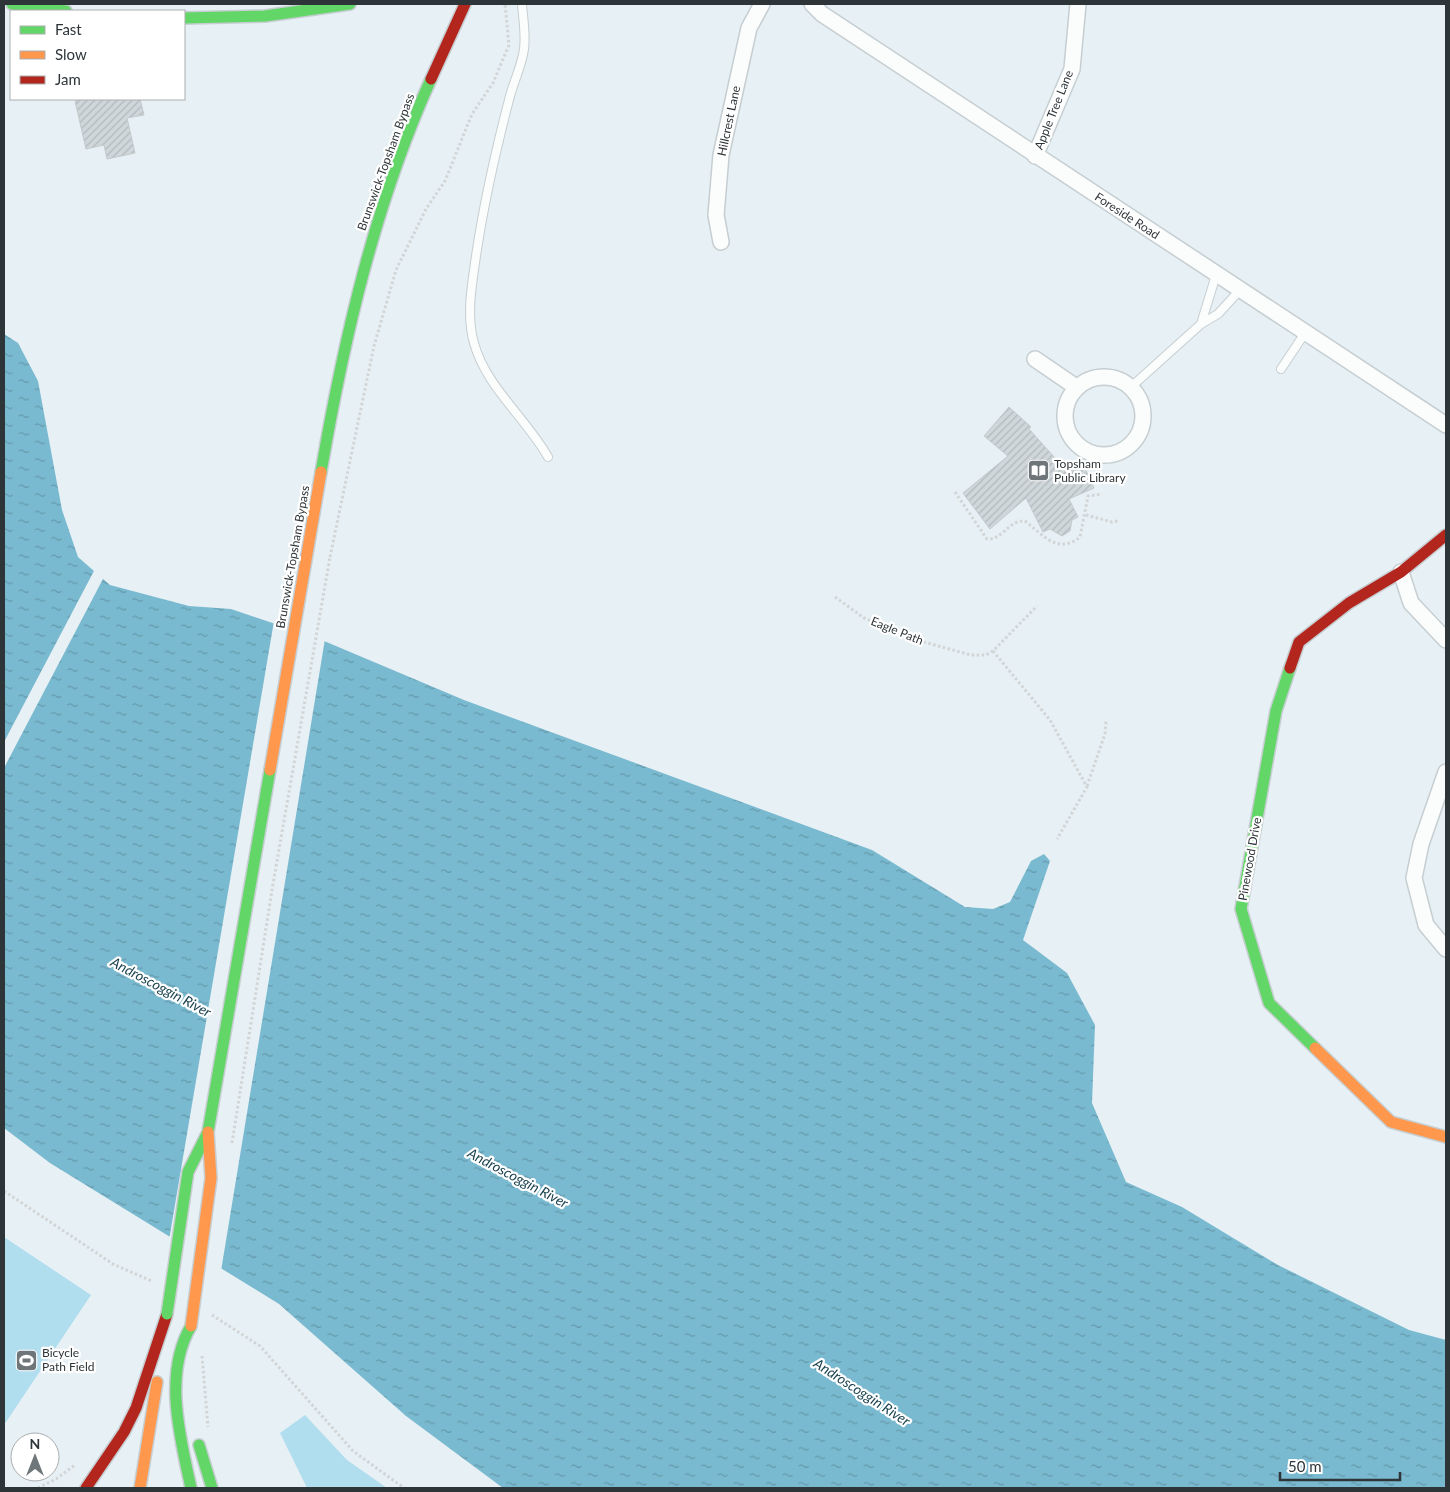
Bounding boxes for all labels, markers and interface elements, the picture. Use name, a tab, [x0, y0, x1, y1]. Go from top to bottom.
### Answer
legend	[10, 10, 185, 100]
text: Fast	[55, 20, 82, 38]
text: Slow	[55, 45, 87, 63]
street label: Apple Tree Lane	[1031, 68, 1076, 152]
text: Jam	[55, 70, 81, 88]
street label: Hillcrest Lane	[714, 84, 743, 157]
street label: Brunswick-Topsham Bypass	[354, 91, 417, 233]
street label: Foreside Road	[1092, 189, 1163, 242]
place label: Topsham Public Library	[1054, 456, 1126, 485]
library icon: Topsham Public Library	[1026, 459, 1050, 483]
street label: Brunswick-Topsham Bypass	[273, 484, 312, 630]
street label: Eagle Path	[869, 613, 926, 648]
street label: Pinewood Drive	[1235, 816, 1264, 902]
water label: Androscoggin River	[107, 952, 215, 1020]
water label: Androscoggin River	[464, 1143, 572, 1211]
place label: Bicycle Path Field	[42, 1345, 95, 1374]
sports icon: Bicycle Path Field	[14, 1348, 38, 1372]
water label: Androscoggin River	[810, 1354, 914, 1429]
north arrow	[10, 1432, 60, 1482]
text: N	[30, 1435, 40, 1452]
scale bar	[1280, 1450, 1400, 1482]
text: 50 m	[1288, 1457, 1322, 1475]

